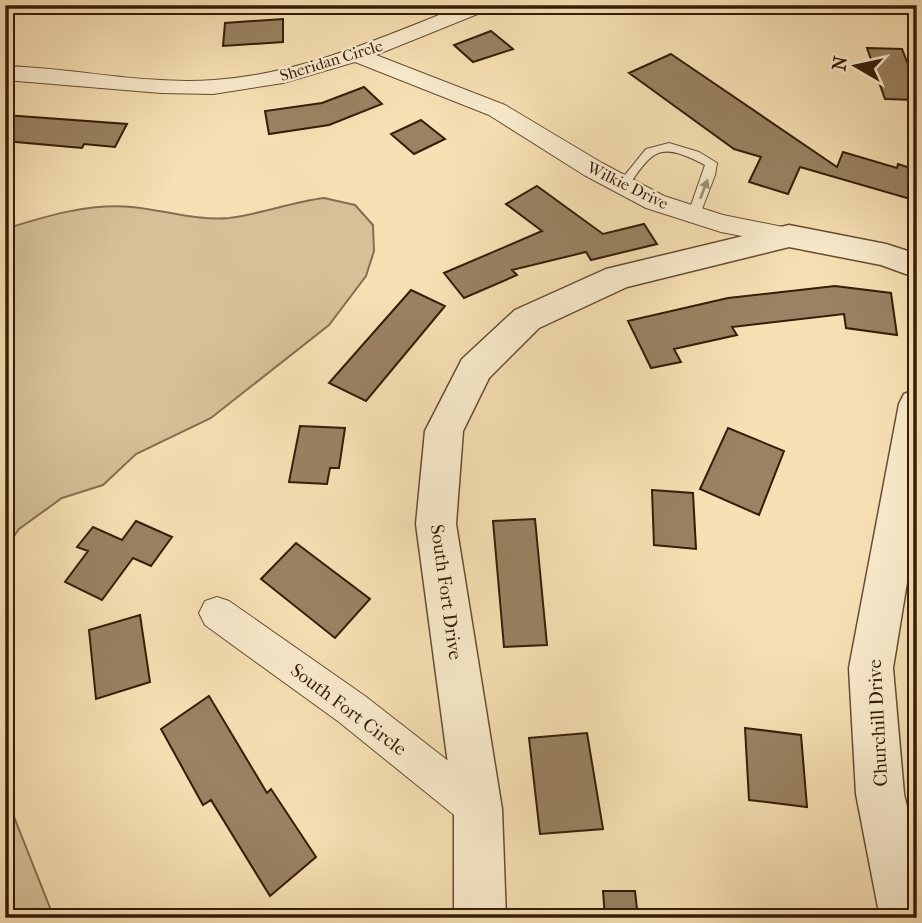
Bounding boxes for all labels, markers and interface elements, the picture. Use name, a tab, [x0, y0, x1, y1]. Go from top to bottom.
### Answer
north arrow	[820, 32, 890, 102]
street label: Sheridan Circle	[277, 36, 385, 85]
text: N	[828, 54, 852, 72]
street label: Wilkie Drive	[583, 157, 672, 213]
one-way arrow	[699, 178, 710, 199]
street label: South Fort Drive	[426, 523, 466, 661]
street label: South Fort Circle	[286, 659, 411, 760]
street label: Churchill Drive	[864, 659, 892, 787]

